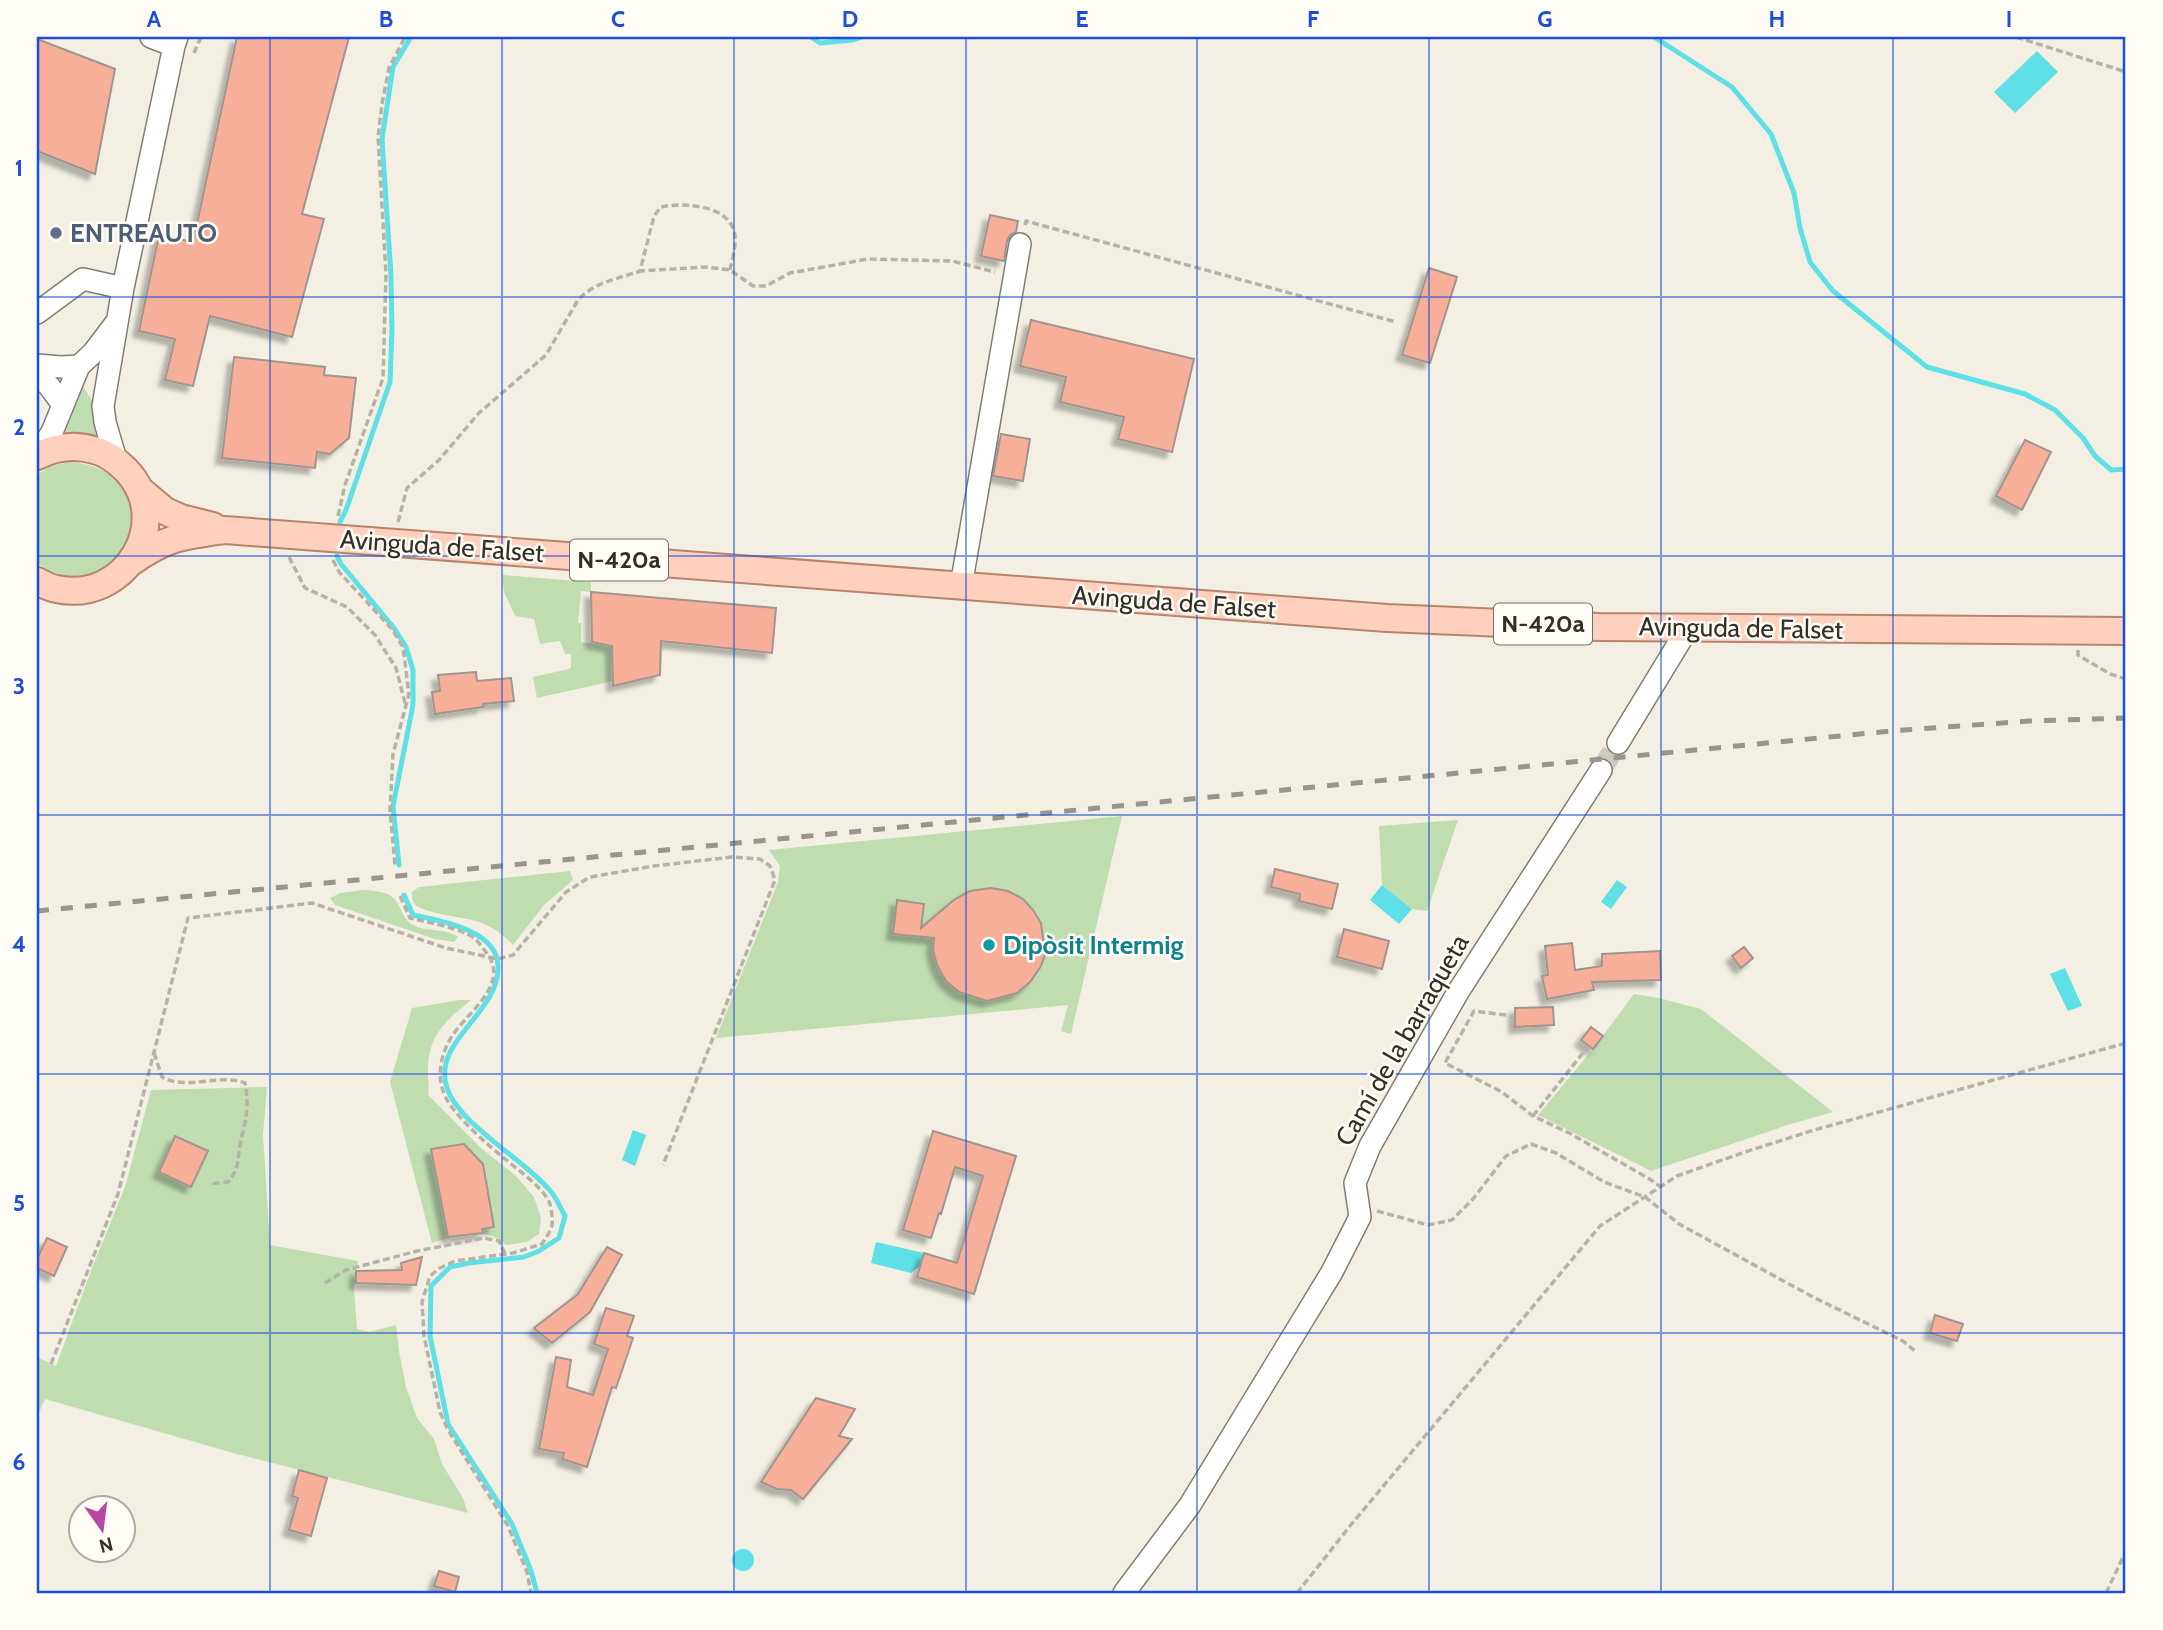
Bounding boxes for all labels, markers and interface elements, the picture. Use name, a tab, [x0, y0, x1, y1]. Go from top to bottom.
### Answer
text: A	[147, 5, 162, 33]
text: B	[379, 5, 393, 33]
text: C	[611, 5, 625, 33]
text: D	[842, 5, 858, 33]
text: E	[1075, 5, 1089, 33]
text: F	[1307, 5, 1319, 33]
text: G	[1537, 5, 1553, 33]
text: H	[1769, 5, 1785, 33]
text: I	[2006, 5, 2012, 33]
text: 1	[15, 154, 23, 182]
place label: ENTREAUTO	[70, 217, 217, 249]
marker: ENTREAUTO	[48, 225, 64, 241]
text: 2	[13, 413, 25, 441]
street label: Avinguda de Falset	[339, 523, 545, 569]
road number: N-420a	[570, 540, 668, 580]
street label: Avinguda de Falset	[1071, 579, 1277, 625]
road number: N-420a	[1494, 604, 1592, 644]
street label: Avinguda de Falset	[1639, 610, 1844, 646]
text: 3	[13, 672, 25, 700]
street label: Camí de la barraqueta	[1328, 928, 1476, 1152]
place label: Dipòsit Intermig	[1003, 929, 1184, 961]
text: 4	[12, 930, 26, 958]
marker: Dipòsit Intermig	[981, 937, 997, 953]
text: 5	[13, 1189, 25, 1217]
text: 6	[13, 1448, 25, 1476]
north arrow	[66, 1494, 136, 1564]
text: N	[97, 1532, 115, 1558]

